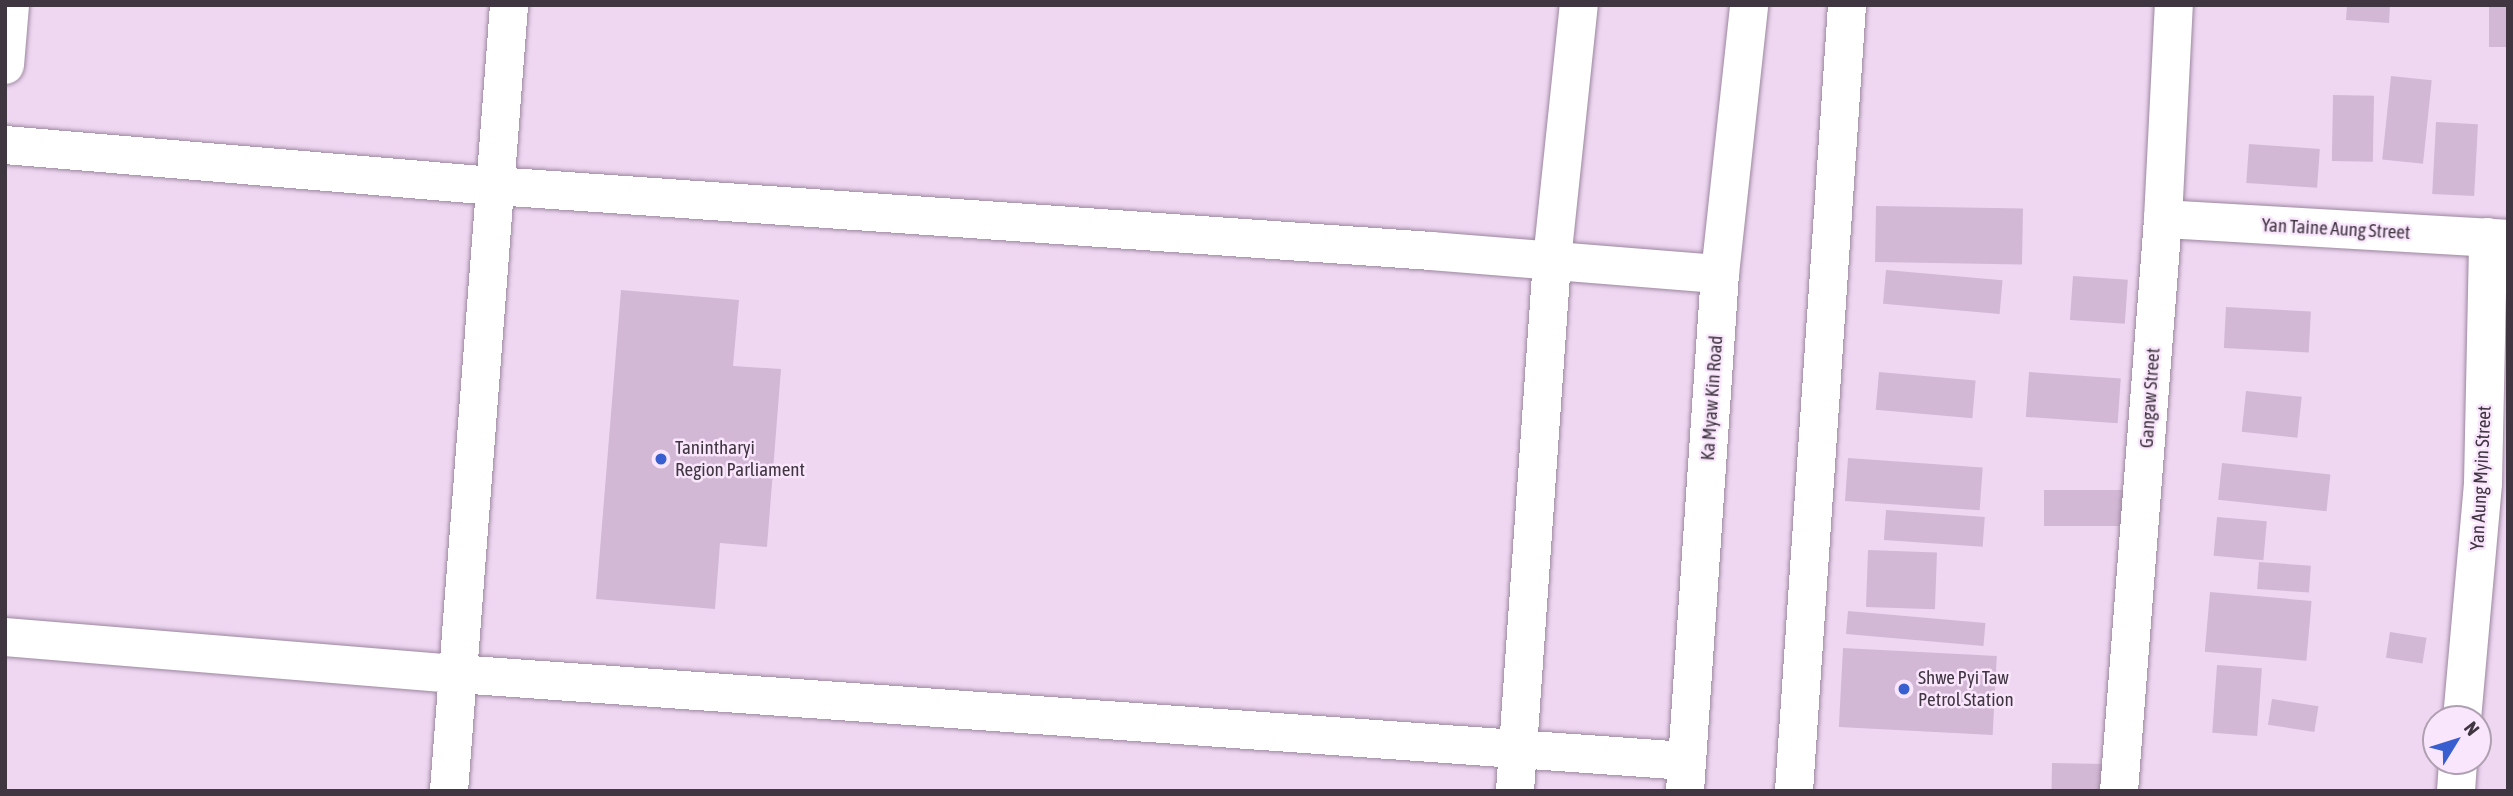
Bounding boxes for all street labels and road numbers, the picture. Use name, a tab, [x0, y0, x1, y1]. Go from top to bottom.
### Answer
street label: Yan Taine Aung Street	[2261, 214, 2411, 244]
street label: Ka Myaw Kin Road	[1696, 335, 1728, 461]
street label: Gangaw Street	[2135, 347, 2165, 449]
street label: Yan Aung Myin Street	[2466, 405, 2496, 551]

